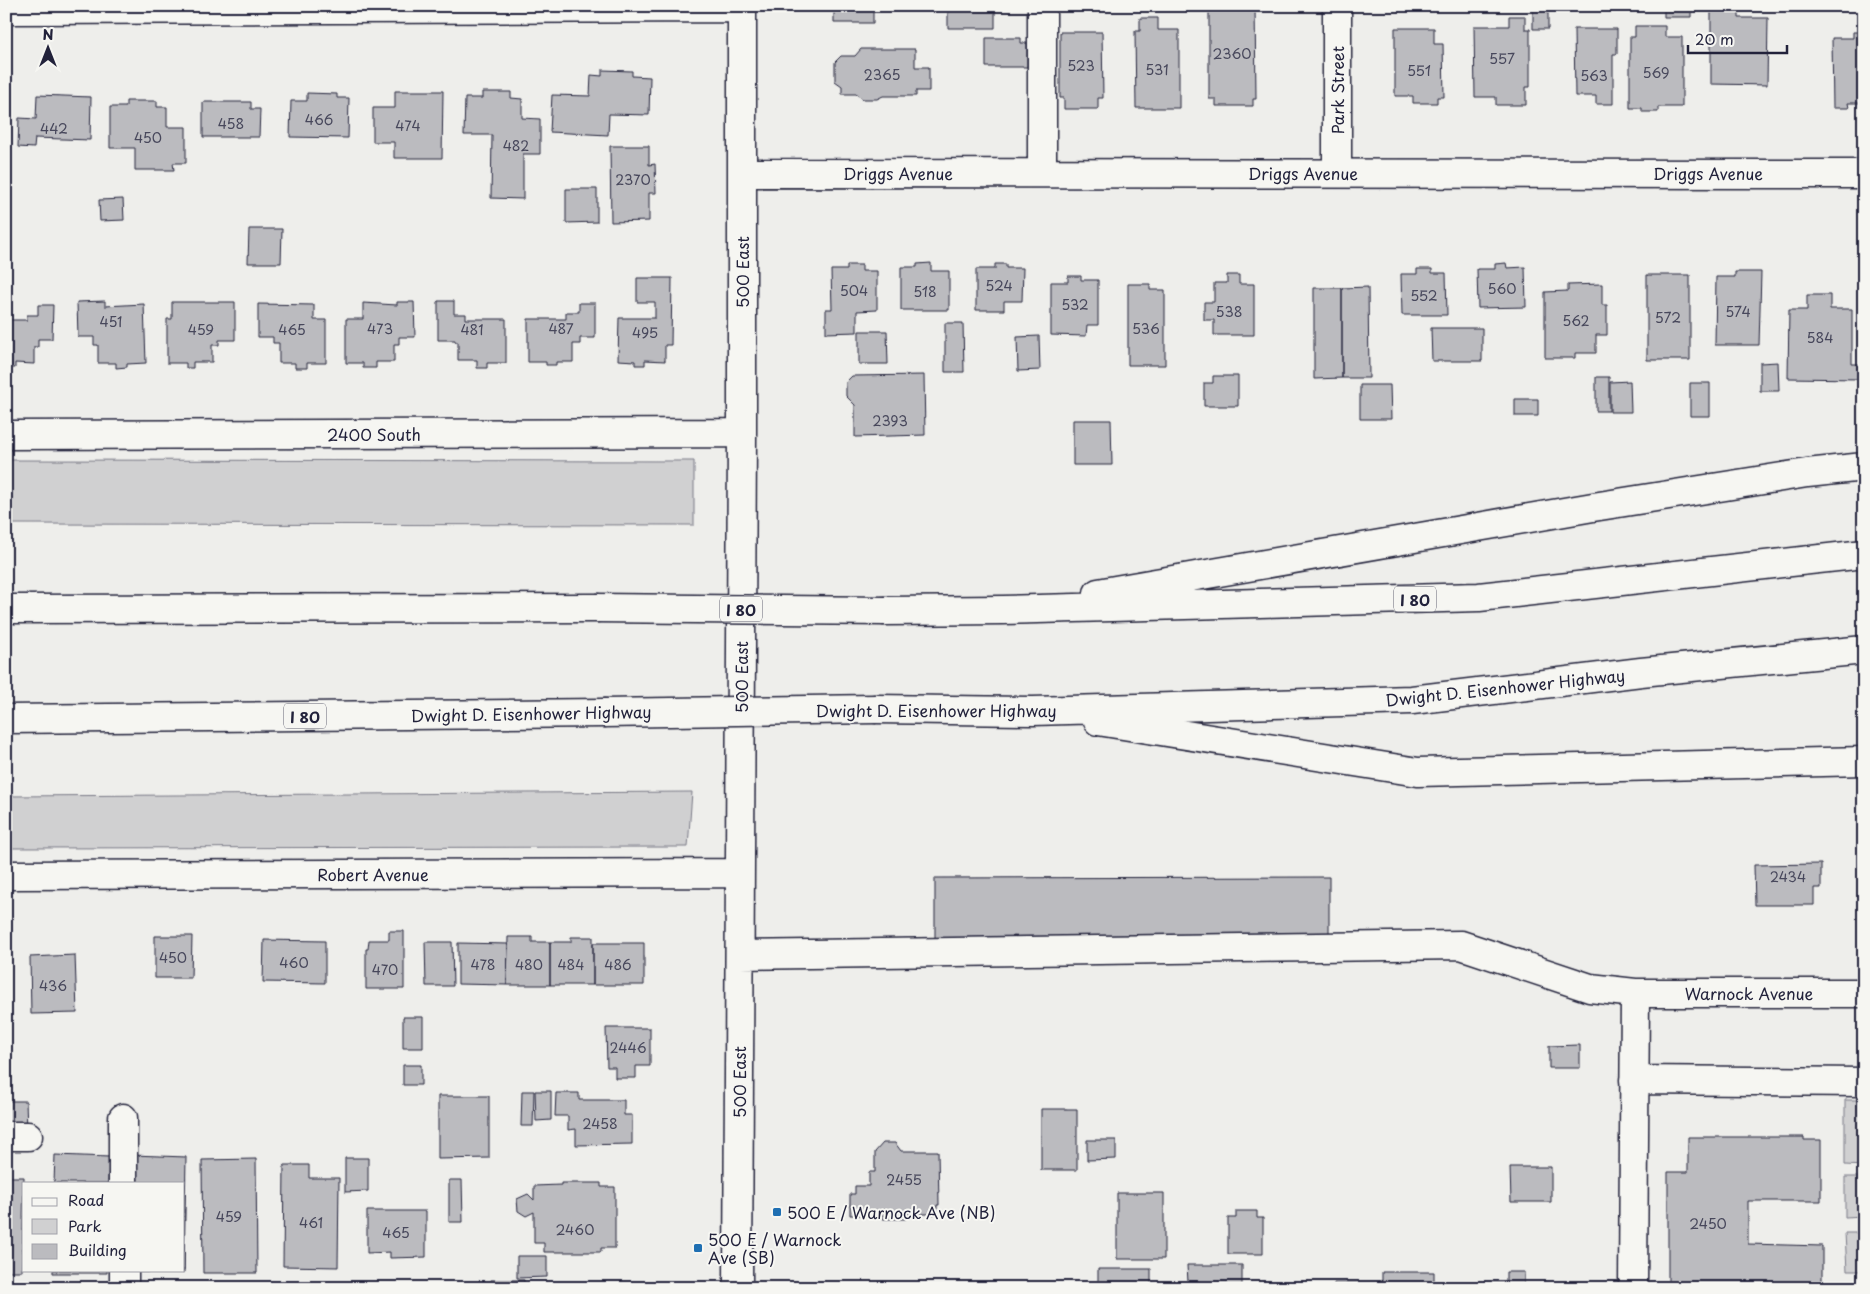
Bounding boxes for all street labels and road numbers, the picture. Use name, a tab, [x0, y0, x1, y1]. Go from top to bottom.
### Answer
street label: Park Street	[1325, 46, 1349, 134]
street label: Driggs Avenue	[843, 161, 953, 185]
street label: Driggs Avenue	[1248, 161, 1358, 185]
street label: Driggs Avenue	[1653, 161, 1763, 185]
street label: 500 East	[730, 236, 754, 308]
street label: 2400 South	[327, 422, 421, 446]
road number: I 80	[1394, 586, 1436, 612]
road number: I 80	[720, 596, 762, 622]
street label: 500 East	[729, 641, 753, 713]
street label: Dwight D. Eisenhower Highway	[1384, 662, 1626, 712]
street label: Dwight D. Eisenhower Highway	[816, 698, 1056, 722]
street label: Dwight D. Eisenhower Highway	[410, 699, 652, 727]
road number: I 80	[284, 704, 326, 728]
street label: Robert Avenue	[317, 862, 429, 886]
street label: Warnock Avenue	[1685, 981, 1813, 1005]
street label: 500 East	[727, 1046, 751, 1118]

